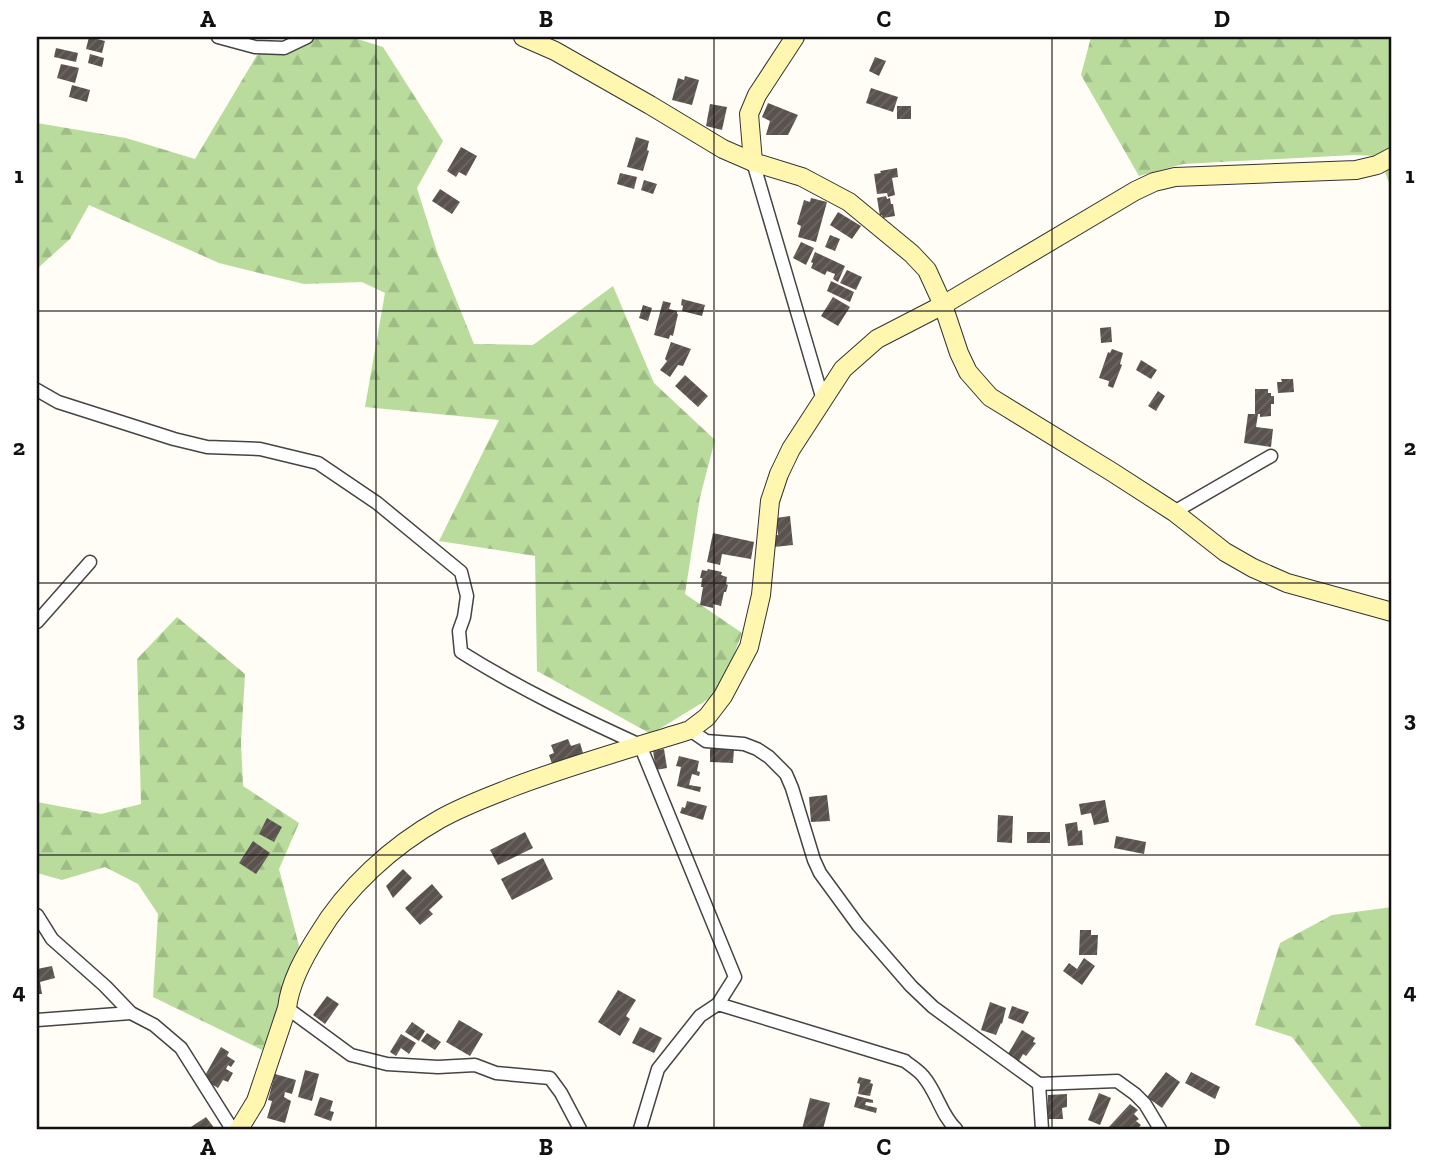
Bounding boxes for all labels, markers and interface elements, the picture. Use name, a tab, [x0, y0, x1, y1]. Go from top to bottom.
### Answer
text: A	[200, 5, 216, 33]
text: B	[539, 5, 553, 33]
text: C	[877, 5, 891, 33]
text: D	[1214, 5, 1230, 33]
text: 1	[14, 161, 24, 189]
text: 1	[1405, 161, 1415, 189]
text: 2	[13, 433, 25, 461]
text: 2	[1404, 433, 1416, 461]
text: 3	[13, 705, 25, 733]
text: 3	[1404, 705, 1416, 733]
text: 4	[12, 977, 26, 1005]
text: 4	[1403, 977, 1417, 1005]
text: A	[200, 1133, 216, 1161]
text: B	[539, 1133, 553, 1161]
text: C	[877, 1133, 891, 1161]
text: D	[1214, 1133, 1230, 1161]

